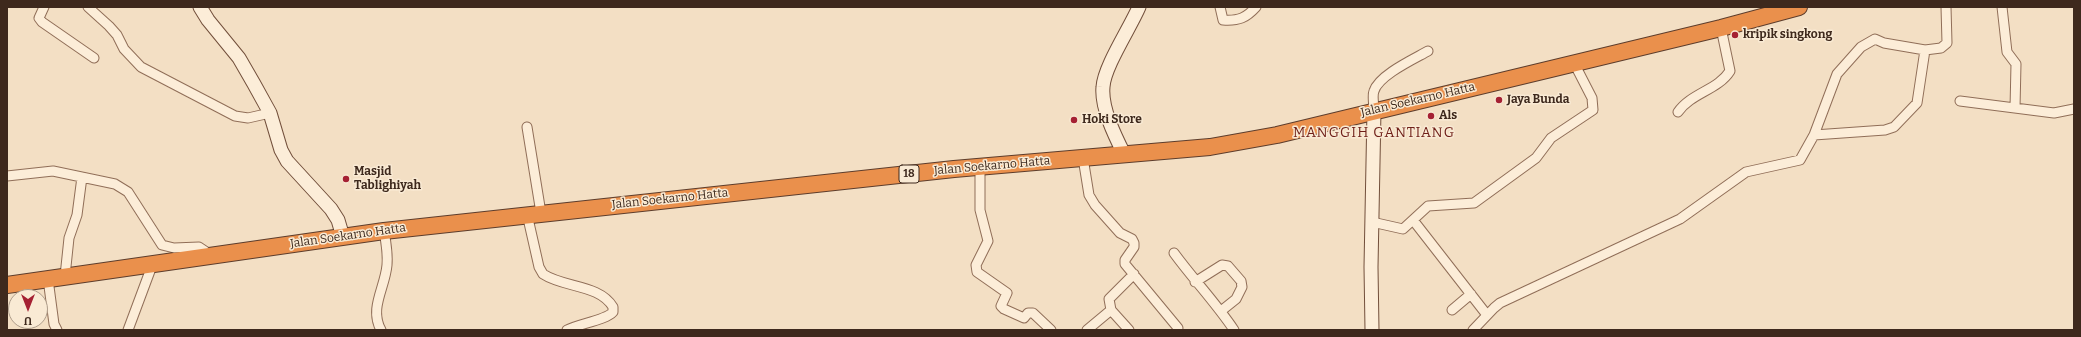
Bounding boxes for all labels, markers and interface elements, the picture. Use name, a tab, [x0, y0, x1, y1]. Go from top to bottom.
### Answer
place label: kripik singkong	[1743, 28, 1832, 42]
marker: kripik singkong	[1730, 30, 1740, 40]
street label: Jalan Soekarno Hatta	[1360, 80, 1476, 120]
place label: Jaya Bunda	[1507, 93, 1569, 107]
marker: Jaya Bunda	[1494, 95, 1504, 105]
place label: Als	[1439, 109, 1457, 123]
marker: Als	[1426, 111, 1436, 121]
place label: Hoki Store	[1082, 113, 1142, 127]
marker: Hoki Store	[1069, 115, 1079, 125]
district label: MANGGIH GANTIANG	[1293, 125, 1455, 141]
street label: Jalan Soekarno Hatta	[933, 154, 1051, 178]
place label: Masjid Tablighiyah	[354, 165, 421, 193]
road number: 18	[899, 165, 919, 183]
marker: Masjid Tablighiyah	[341, 174, 351, 184]
street label: Jalan Soekarno Hatta	[611, 186, 729, 212]
street label: Jalan Soekarno Hatta	[289, 221, 407, 251]
north arrow	[8, 289, 48, 329]
text: U	[24, 314, 32, 327]

